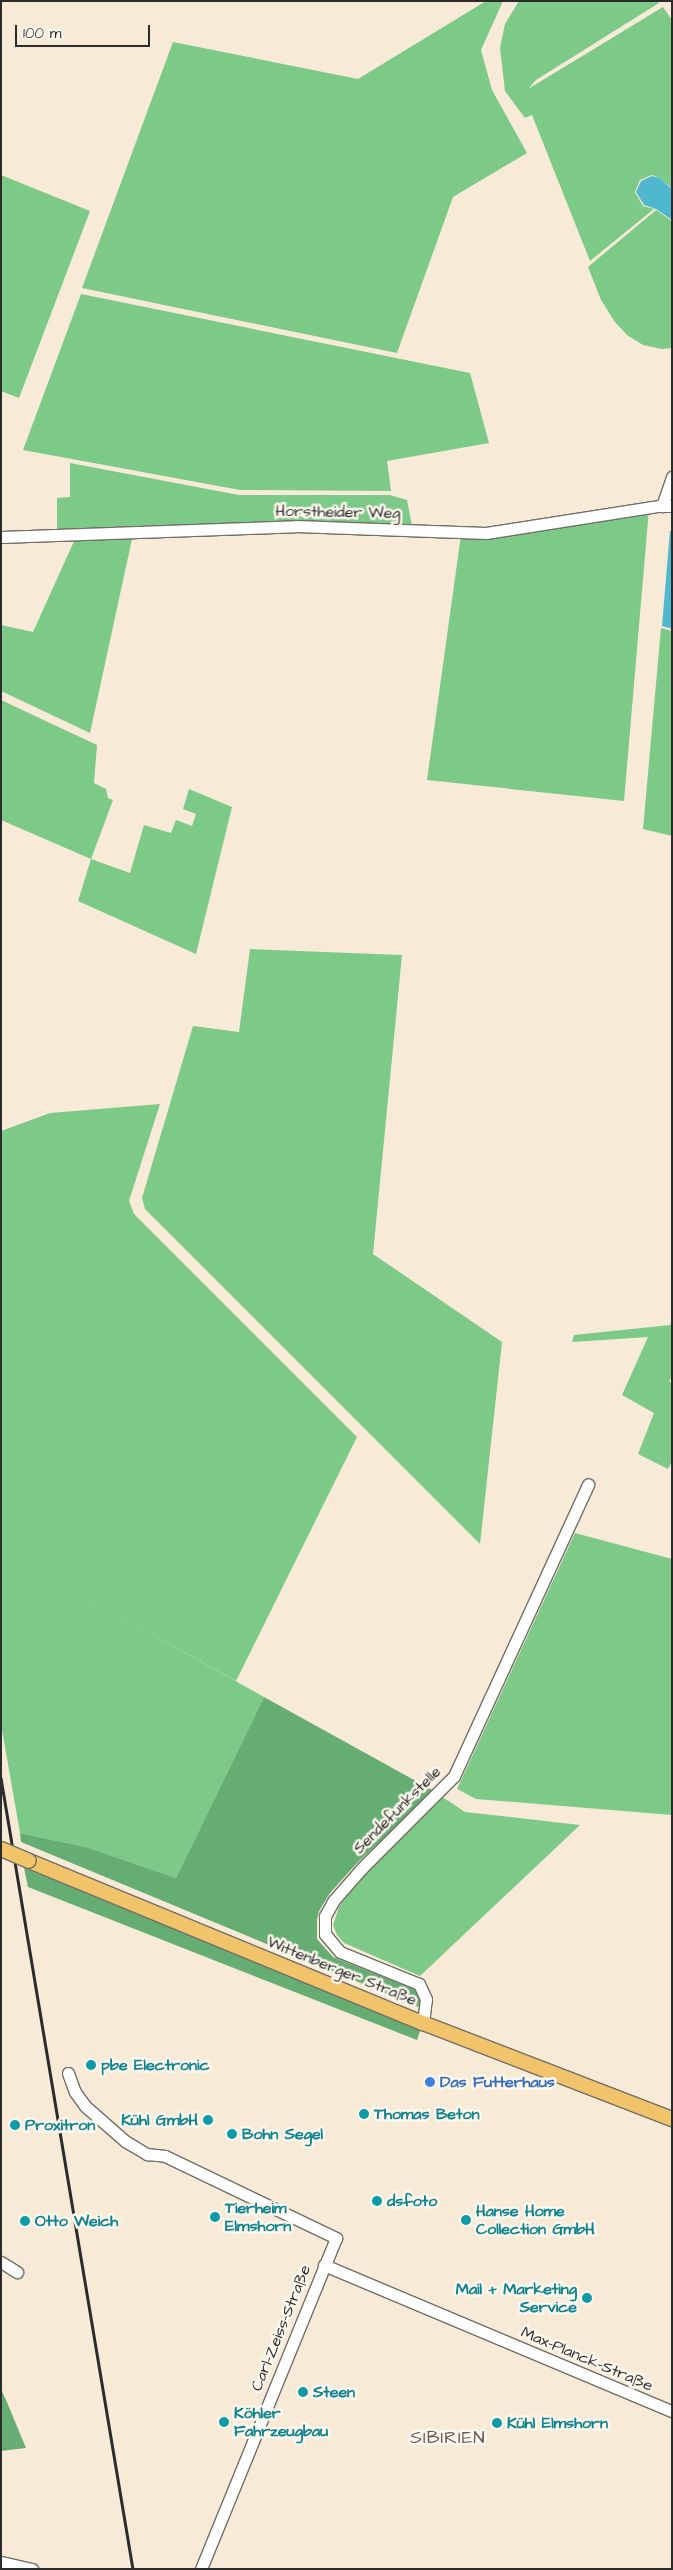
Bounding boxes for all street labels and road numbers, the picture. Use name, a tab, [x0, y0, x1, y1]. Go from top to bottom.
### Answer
street label: Horstheider Weg	[275, 501, 401, 523]
street label: Sendefunkstelle	[349, 1762, 445, 1858]
street label: Wittenberger Straße	[264, 1932, 420, 2010]
street label: Carl-Zeiss-Straße	[247, 2262, 315, 2394]
street label: Max-Planck-Straße	[518, 2323, 656, 2395]

